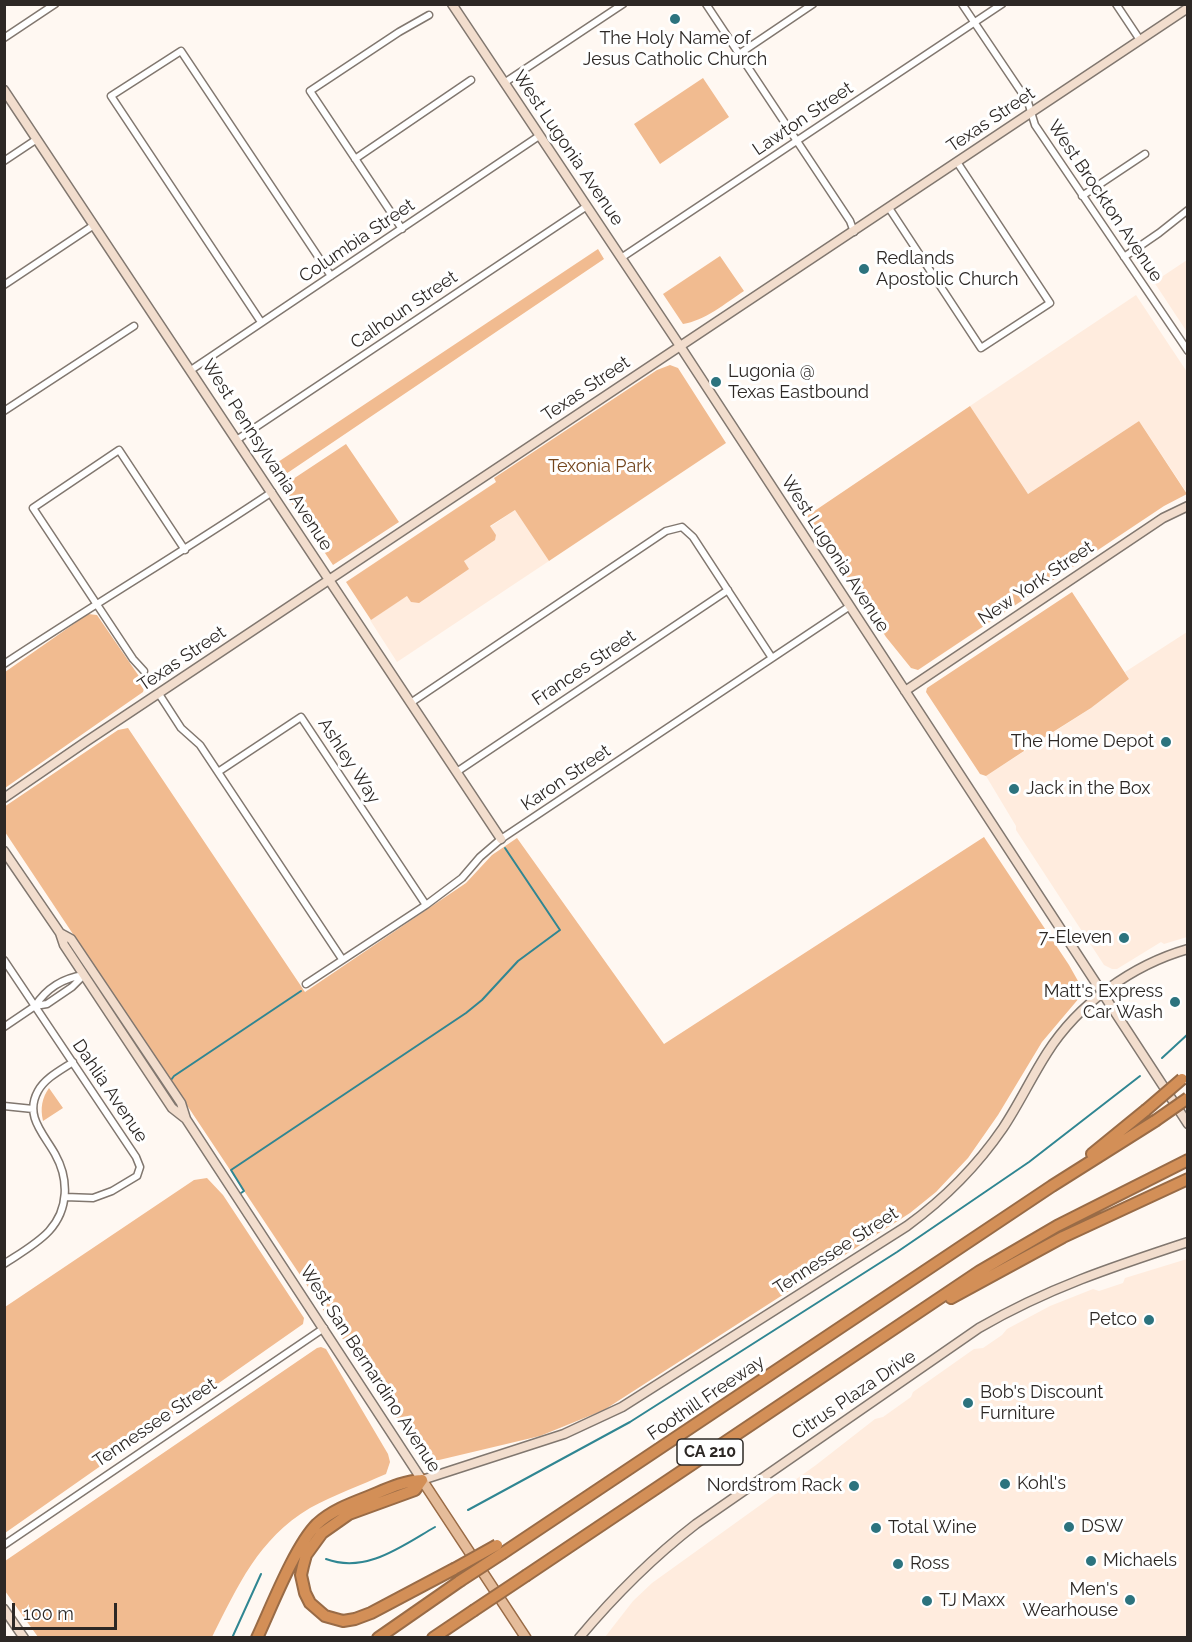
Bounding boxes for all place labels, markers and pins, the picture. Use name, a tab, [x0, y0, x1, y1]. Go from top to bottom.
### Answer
marker: The Holy Name of Jesus Catholic Church	[668, 12, 682, 26]
place label: The Holy Name of Jesus Catholic Church	[583, 28, 767, 70]
place label: Redlands Apostolic Church	[876, 248, 1018, 290]
marker: Redlands Apostolic Church	[857, 262, 871, 276]
place label: Lugonia @ Texas Eastbound	[728, 361, 869, 404]
marker: Lugonia @ Texas Eastbound	[709, 375, 723, 389]
place label: The Home Depot	[1011, 731, 1154, 753]
marker: The Home Depot	[1159, 735, 1173, 749]
place label: Jack in the Box	[1026, 778, 1150, 800]
marker: Jack in the Box	[1007, 782, 1021, 796]
place label: 7-Eleven	[1039, 927, 1112, 949]
marker: 7-Eleven	[1117, 931, 1131, 945]
place label: Matt's Express Car Wash	[1044, 981, 1163, 1024]
marker: Matt's Express Car Wash	[1168, 995, 1182, 1009]
place label: Petco	[1089, 1309, 1137, 1331]
marker: Petco	[1142, 1313, 1156, 1327]
place label: Bob's Discount Furniture	[980, 1382, 1103, 1424]
marker: Bob's Discount Furniture	[961, 1396, 975, 1410]
place label: Kohl's	[1017, 1473, 1066, 1495]
place label: Nordstrom Rack	[707, 1475, 842, 1497]
marker: Kohl's	[998, 1477, 1012, 1491]
marker: Nordstrom Rack	[847, 1479, 861, 1493]
place label: DSW	[1081, 1516, 1123, 1538]
place label: Total Wine	[888, 1517, 977, 1539]
marker: DSW	[1062, 1520, 1076, 1534]
marker: Total Wine	[869, 1521, 883, 1535]
place label: Michaels	[1103, 1550, 1177, 1572]
place label: Ross	[910, 1553, 950, 1575]
marker: Michaels	[1084, 1554, 1098, 1568]
marker: Ross	[891, 1557, 905, 1571]
place label: Men's Wearhouse	[1023, 1579, 1118, 1622]
place label: TJ Maxx	[939, 1590, 1005, 1612]
marker: Men's Wearhouse	[1123, 1593, 1137, 1607]
marker: TJ Maxx	[920, 1594, 934, 1608]

